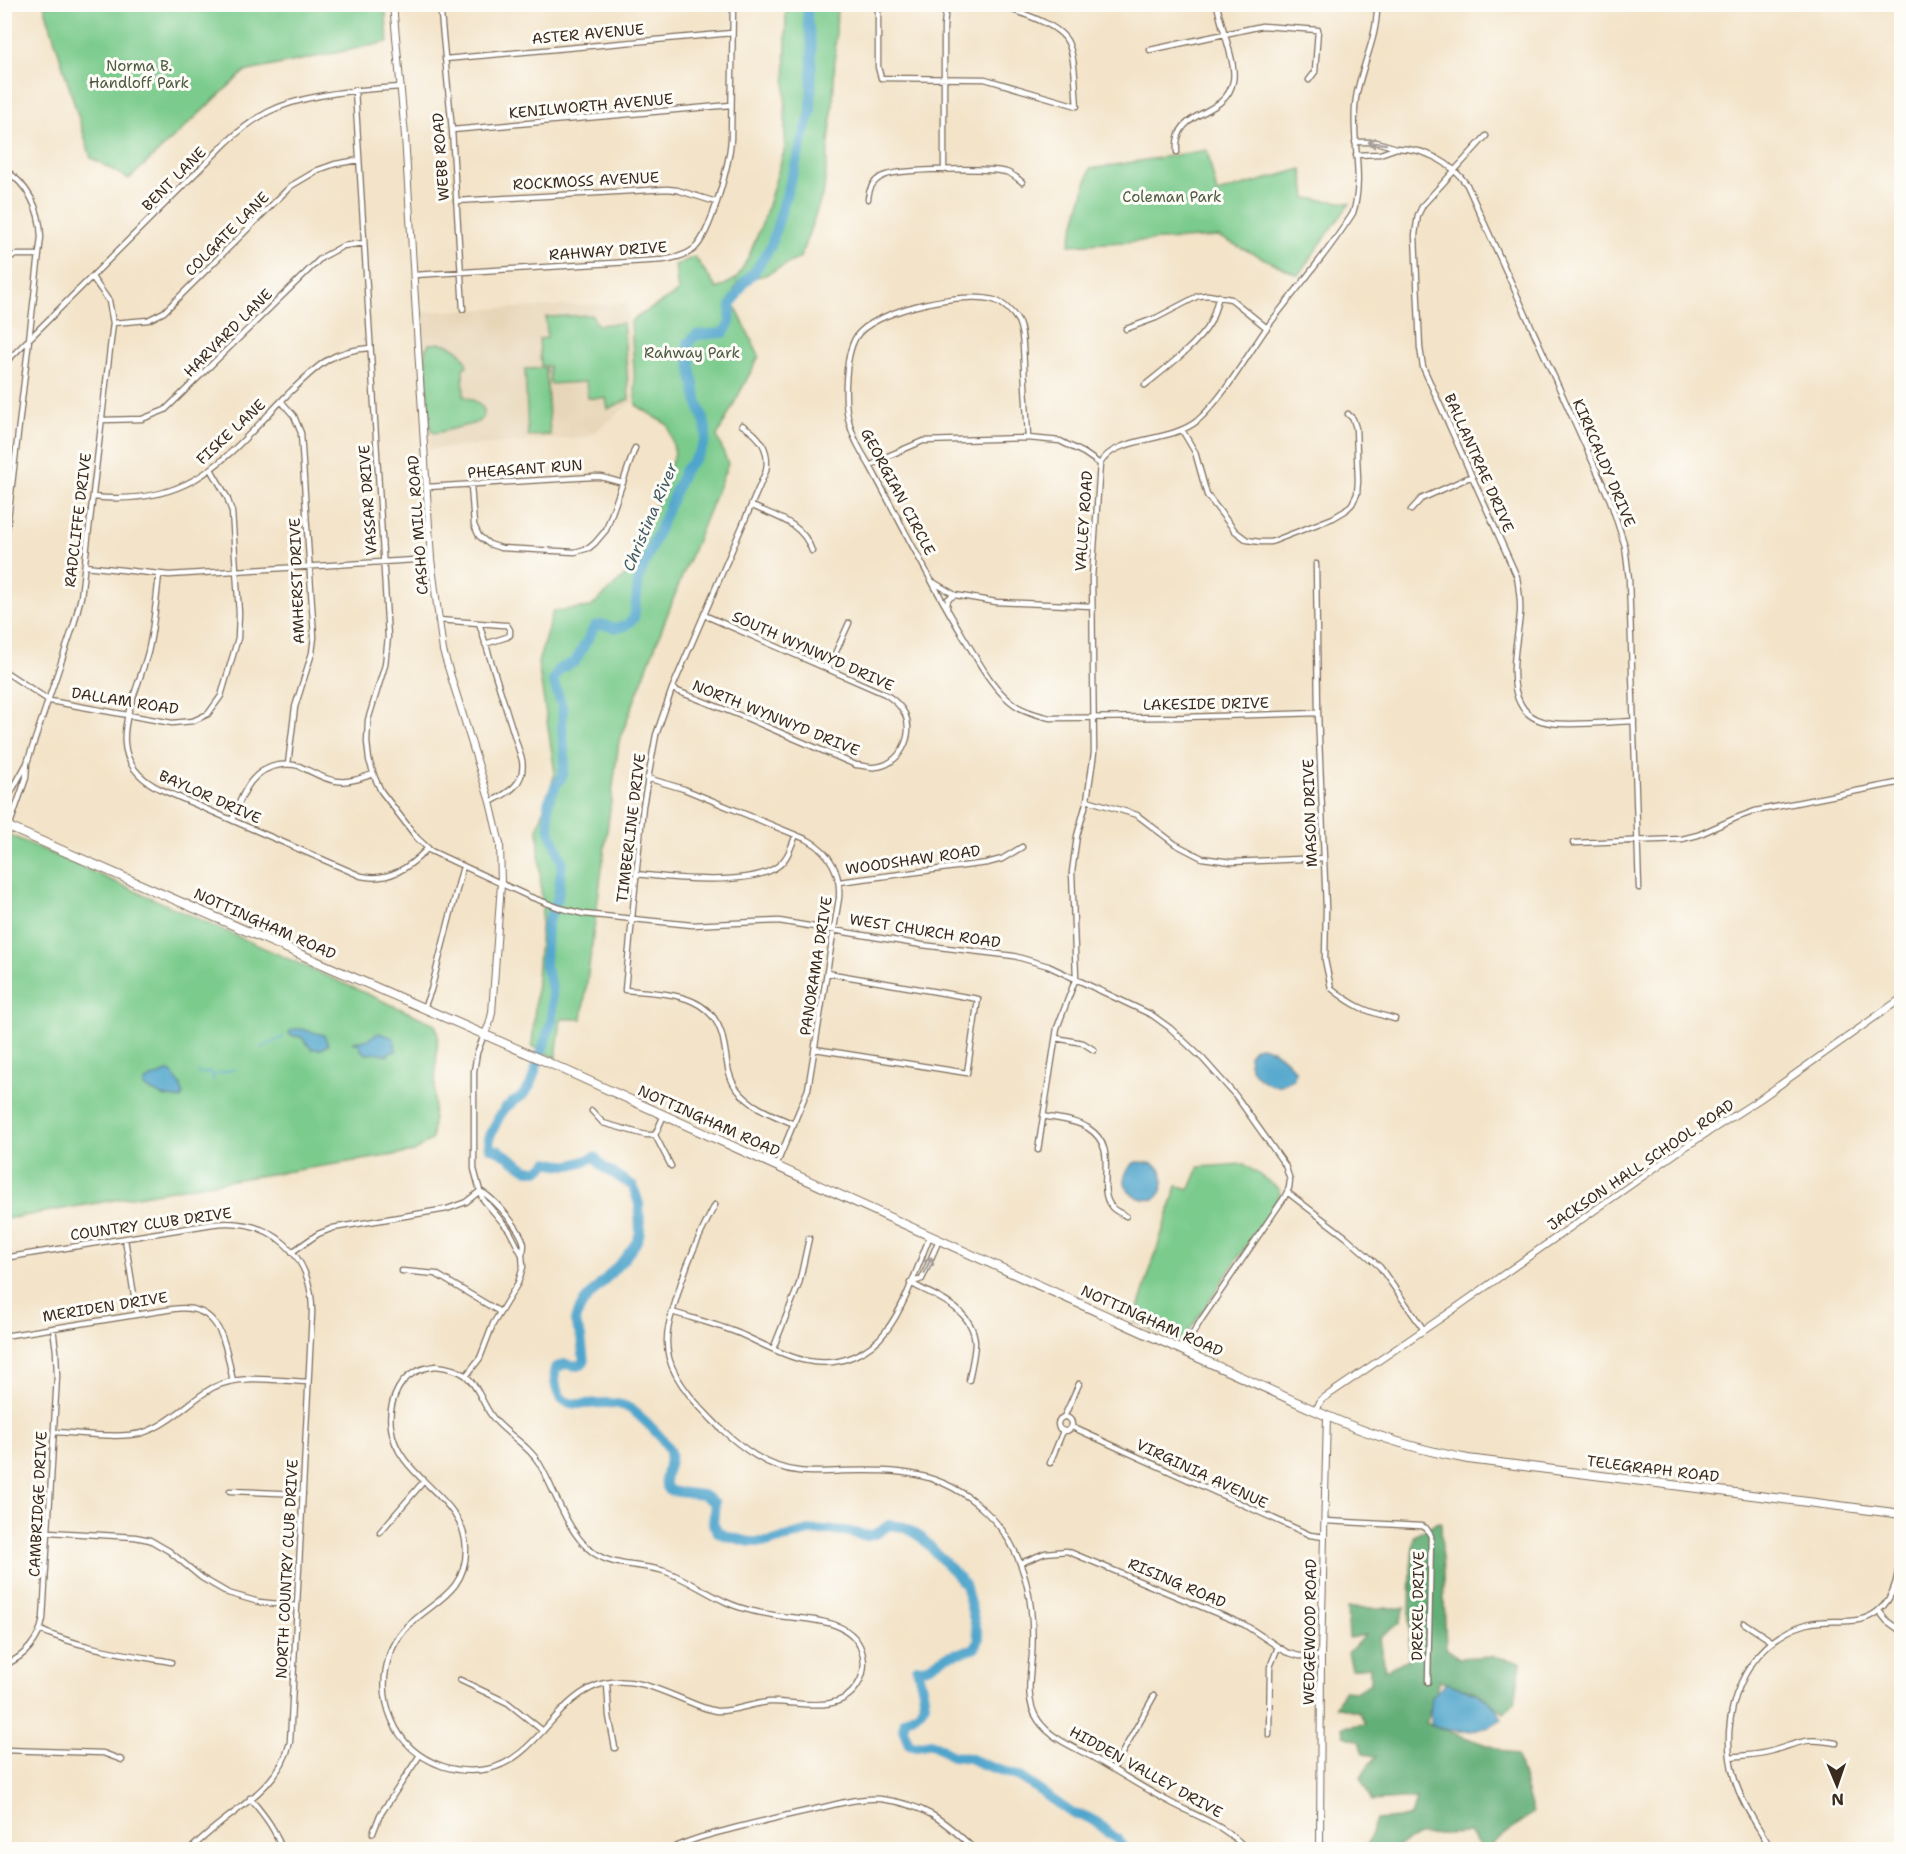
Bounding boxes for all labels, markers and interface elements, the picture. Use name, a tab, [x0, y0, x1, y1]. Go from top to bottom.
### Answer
street label: ASTER AVENUE	[531, 19, 645, 49]
park label: Norma B. Handloff Park	[89, 56, 189, 93]
street label: KENILWORTH AVENUE	[508, 89, 674, 123]
street label: WEBB ROAD	[428, 112, 454, 202]
one-way arrow	[1367, 137, 1387, 148]
street label: BENT LANE	[138, 143, 210, 215]
street label: ROCKMOSS AVENUE	[512, 167, 660, 195]
park label: Coleman Park	[1122, 187, 1222, 207]
street label: COLGATE LANE	[181, 188, 273, 280]
street label: RAHWAY DRIVE	[548, 237, 668, 265]
street label: HARVARD LANE	[179, 284, 277, 382]
park label: Rahway Park	[644, 343, 740, 363]
street label: BALLANTRAE DRIVE	[1439, 390, 1519, 536]
street label: FISKE LANE	[192, 395, 270, 469]
street label: KIRKCALDY DRIVE	[1568, 396, 1640, 530]
street label: GEORGIAN CIRCLE	[856, 425, 940, 559]
street label: VASSAR DRIVE	[354, 444, 382, 556]
street label: RADCLIFFE DRIVE	[60, 452, 96, 588]
street label: CASHO MILL ROAD	[403, 454, 433, 596]
street label: PHEASANT RUN	[467, 455, 583, 483]
water label: Christina River	[618, 459, 682, 574]
street label: VALLEY ROAD	[1071, 470, 1097, 572]
street label: AMHERST DRIVE	[285, 517, 309, 645]
street label: SOUTH WYNWYD DRIVE	[729, 606, 897, 696]
street label: NORTH WYNWYD DRIVE	[689, 675, 863, 761]
street label: DALLAM ROAD	[70, 683, 180, 719]
street label: LAKESIDE DRIVE	[1143, 693, 1269, 715]
street label: TIMBERLINE DRIVE	[612, 752, 650, 904]
street label: MASON DRIVE	[1298, 758, 1322, 868]
street label: BAYLOR DRIVE	[156, 766, 264, 828]
street label: WOODSHAW ROAD	[844, 841, 982, 879]
street label: NOTTINGHAM ROAD	[191, 884, 339, 964]
street label: PANORAMA DRIVE	[795, 895, 837, 1037]
street label: WEST CHURCH ROAD	[848, 909, 1002, 953]
street label: NOTTINGHAM ROAD	[635, 1081, 783, 1161]
street label: JACKSON HALL SCHOOL ROAD	[1544, 1095, 1738, 1235]
street label: COUNTRY CLUB DRIVE	[69, 1203, 233, 1245]
one-way arrow	[923, 1256, 934, 1274]
street label: NOTTINGHAM ROAD	[1078, 1281, 1226, 1361]
street label: MERIDEN DRIVE	[41, 1287, 169, 1327]
street label: CAMBRIDGE DRIVE	[24, 1431, 52, 1577]
street label: VIRGINIA AVENUE	[1133, 1435, 1271, 1513]
street label: TELEGRAPH ROAD	[1586, 1451, 1720, 1487]
street label: NORTH COUNTRY CLUB DRIVE	[271, 1459, 303, 1679]
street label: DREXEL DRIVE	[1407, 1551, 1429, 1661]
street label: RISING ROAD	[1125, 1553, 1229, 1613]
street label: WEDGEWOOD ROAD	[1299, 1558, 1321, 1705]
street label: HIDDEN VALLEY DRIVE	[1066, 1722, 1226, 1822]
north arrow	[1807, 1755, 1867, 1815]
text: N	[1831, 1789, 1844, 1810]

